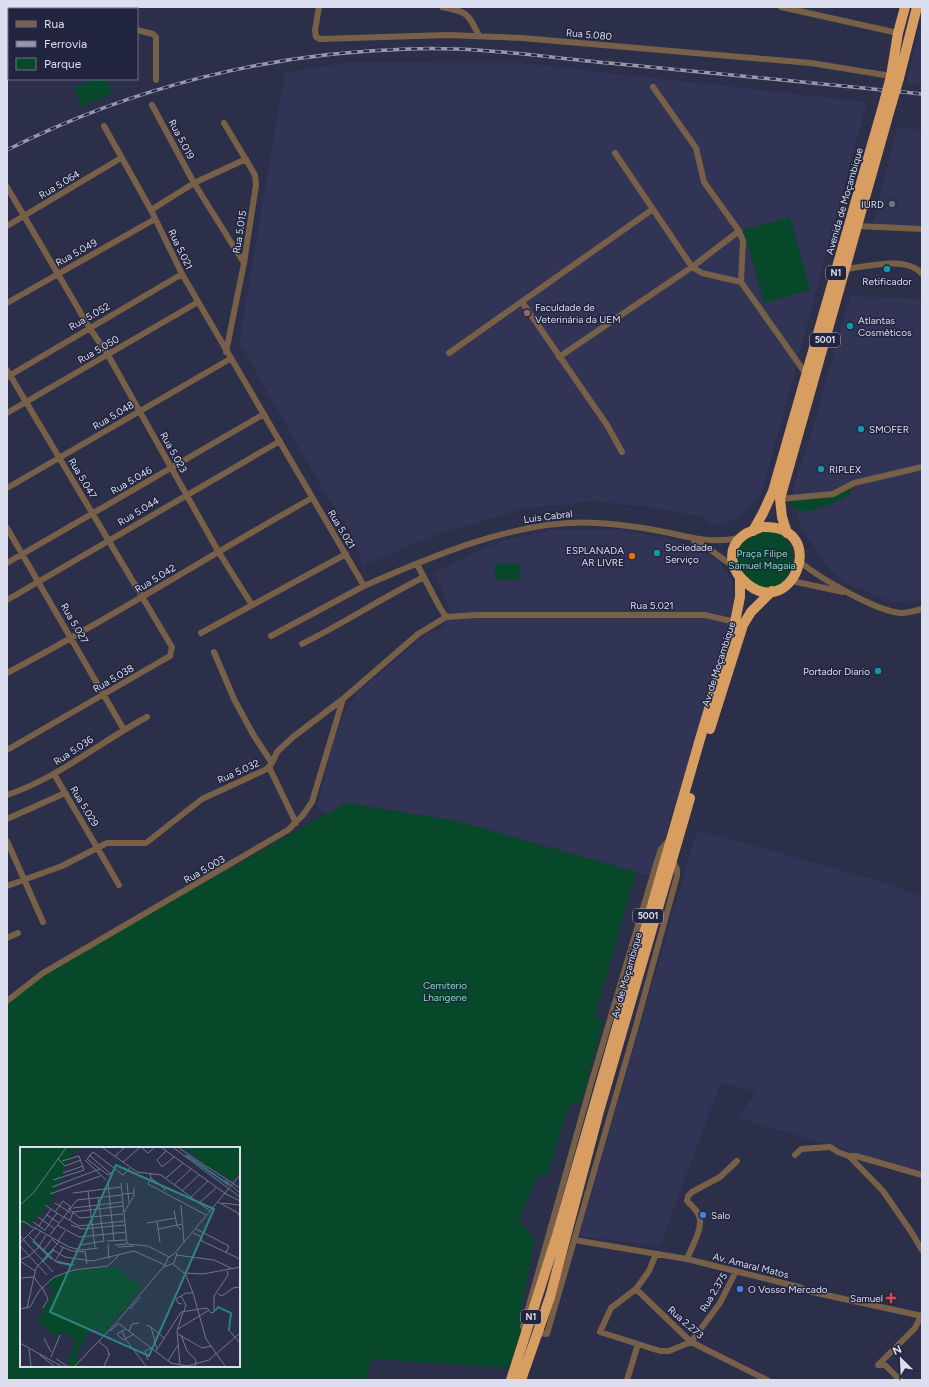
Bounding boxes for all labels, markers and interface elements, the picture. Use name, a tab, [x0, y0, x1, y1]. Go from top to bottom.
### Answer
legend	[8, 8, 138, 80]
text: Rua	[44, 17, 64, 31]
street label: Rua 5.080	[565, 26, 613, 43]
text: Ferrovia	[44, 37, 87, 51]
text: Parque	[44, 57, 82, 71]
street label: Rua 5.019	[166, 117, 198, 162]
street label: Avenida de Moçambique	[823, 146, 866, 256]
street label: Rua 5.064	[36, 167, 82, 202]
place label: IURD	[861, 198, 884, 211]
marker: IURD	[887, 199, 897, 209]
street label: Rua 5.015	[230, 209, 249, 255]
street label: Rua 5.021	[165, 227, 196, 272]
street label: Rua 5.049	[53, 236, 100, 269]
marker: Retificador	[882, 264, 892, 274]
road number: N1	[826, 266, 846, 280]
place label: Retificador	[862, 275, 912, 288]
street label: Rua 5.052	[67, 300, 112, 333]
place label: Faculdade de Veterinária da UEM	[535, 301, 621, 326]
marker: Faculdade de Veterinária da UEM	[522, 308, 532, 318]
place label: Atlantas Cosmèticos	[858, 314, 912, 339]
marker: Atlantas Cosmèticos	[845, 321, 855, 331]
street label: Rua 5.050	[75, 332, 121, 367]
road number: 5001	[810, 333, 840, 347]
street label: Rua 5.048	[90, 398, 136, 433]
place label: SMOFER	[869, 423, 909, 436]
marker: SMOFER	[856, 424, 866, 434]
street label: Rua 5.023	[157, 430, 190, 475]
street label: Rua 5.047	[65, 456, 100, 502]
street label: Rua 5.046	[108, 463, 155, 497]
place label: RIPLEX	[829, 463, 862, 476]
marker: RIPLEX	[816, 464, 826, 474]
street label: Rua 5.044	[115, 494, 161, 529]
street label: Rua 5.021	[325, 507, 358, 551]
street label: Luis Cabral	[523, 507, 573, 526]
place label: Sociedade Serviço	[665, 541, 713, 566]
place label: ESPLANADA AR LIVRE	[566, 544, 624, 569]
park label: Praça Filipe Samuel Magaia	[728, 547, 796, 572]
marker: Sociedade Serviço	[652, 548, 662, 558]
marker: ESPLANADA AR LIVRE	[627, 551, 637, 561]
street label: Rua 5.042	[132, 561, 178, 596]
street label: Rua 5.021	[630, 599, 674, 612]
street label: Rua 5.027	[58, 601, 92, 646]
street label: Av. de Moçambique	[699, 620, 738, 708]
street label: Rua 5.038	[90, 661, 136, 695]
place label: Portador Diario	[803, 665, 870, 678]
marker: Portador Diario	[873, 666, 883, 676]
street label: Rua 5.036	[51, 733, 96, 768]
street label: Rua 5.032	[215, 756, 261, 786]
street label: Rua 5.029	[67, 784, 102, 829]
street label: Rua 5.003	[181, 852, 227, 886]
road number: 5001	[633, 909, 663, 923]
street label: Av. de Moçambique	[608, 930, 645, 1019]
park label: Cemiterio Lhangene	[423, 979, 467, 1004]
inset map	[20, 1147, 240, 1367]
place label: Salo	[711, 1209, 730, 1222]
marker: Salo	[698, 1210, 708, 1220]
street label: Av. Amaral Matos	[712, 1250, 790, 1281]
street label: Rua 2.375	[697, 1270, 730, 1314]
place label: O Vosso Mercado	[748, 1283, 828, 1296]
marker: O Vosso Mercado	[735, 1284, 745, 1294]
place label: Samuel	[850, 1292, 883, 1305]
marker: Samuel	[886, 1293, 896, 1303]
street label: Rua 2.273	[665, 1303, 706, 1342]
road number: N1	[521, 1310, 541, 1324]
north arrow	[881, 1339, 921, 1379]
text: N	[891, 1343, 904, 1358]

